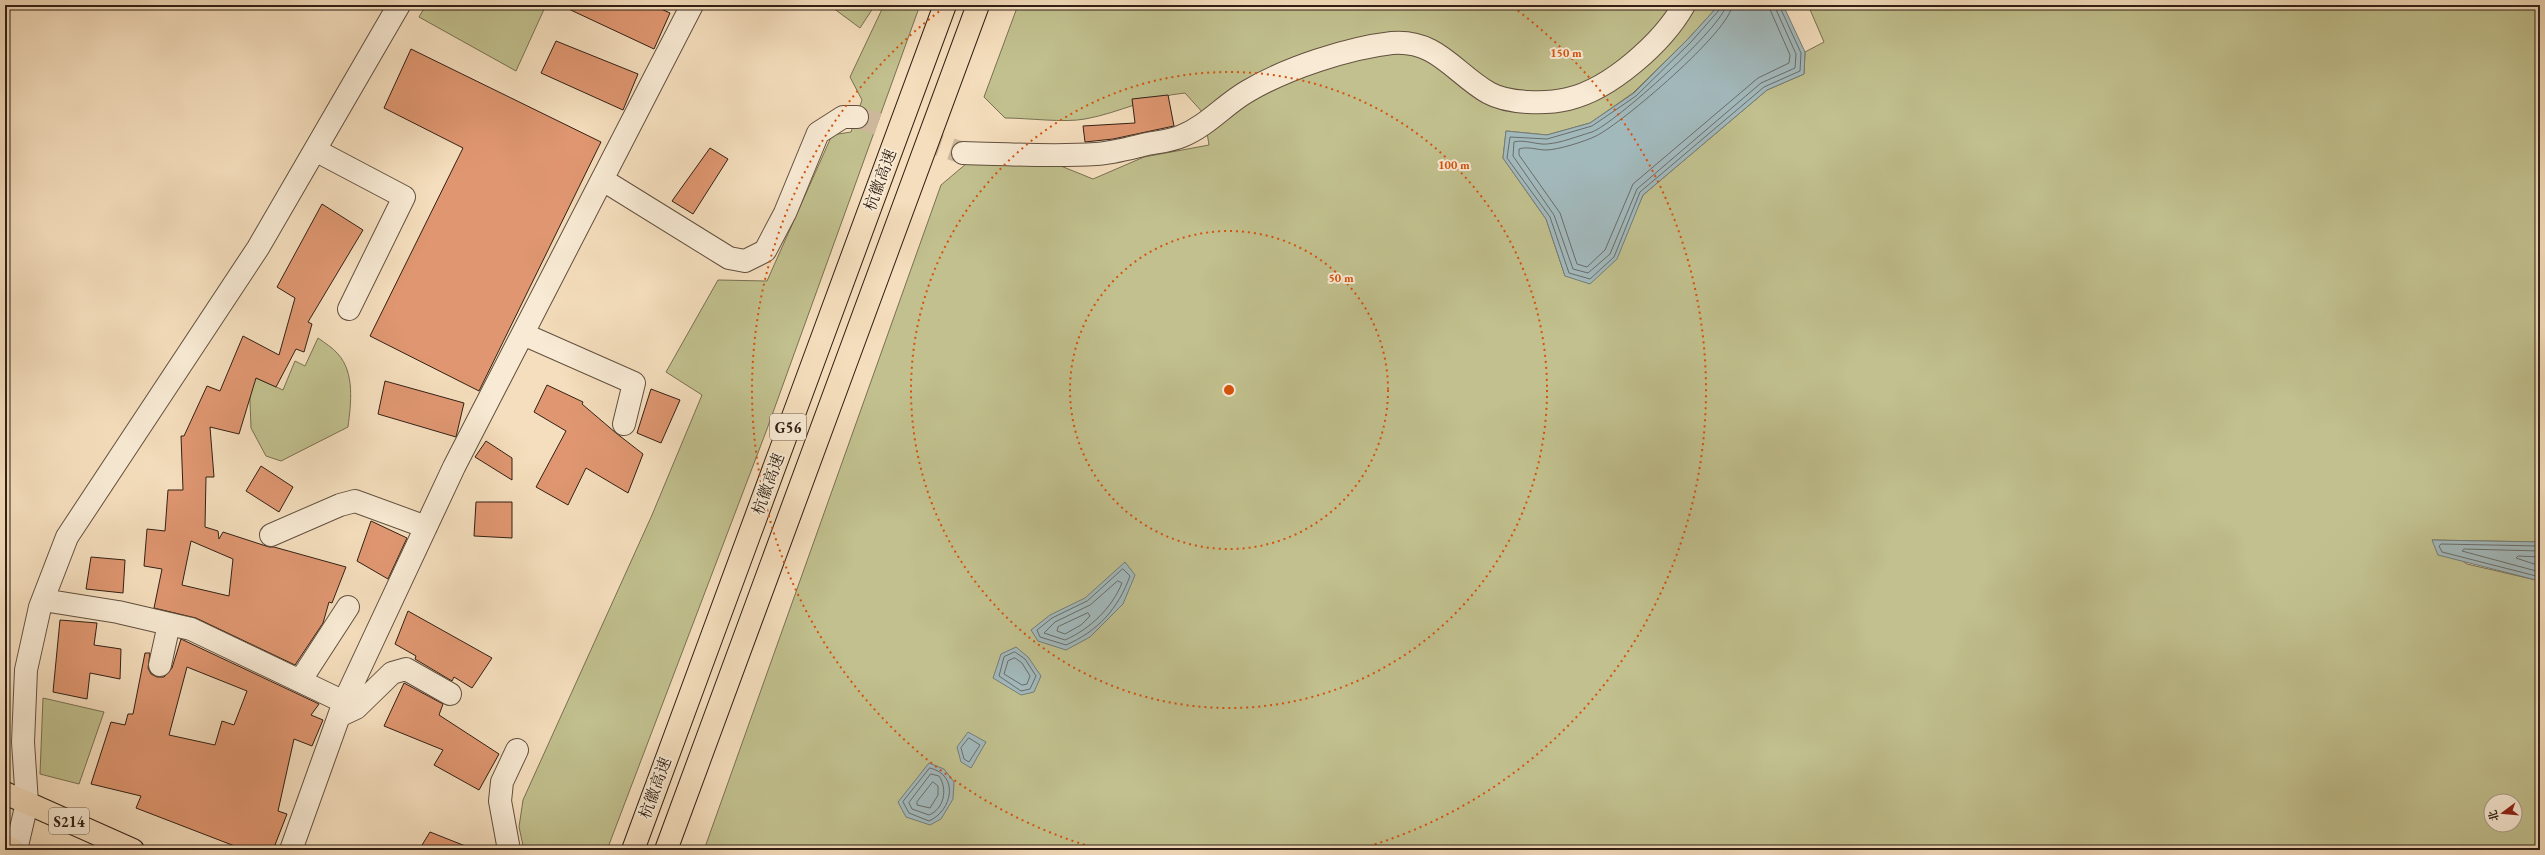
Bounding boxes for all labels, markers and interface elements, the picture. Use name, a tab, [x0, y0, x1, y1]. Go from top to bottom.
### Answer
text: 150 m	[1550, 45, 1582, 61]
street label: 杭徽高速	[859, 146, 901, 214]
text: 100 m	[1438, 157, 1470, 173]
text: 50 m	[1328, 270, 1354, 286]
centre of rings	[1222, 383, 1236, 397]
road number: G56	[770, 414, 806, 440]
street label: 杭徽高速	[747, 450, 789, 518]
street label: 杭徽高速	[634, 754, 676, 822]
north arrow	[2483, 793, 2523, 833]
road number: S214	[49, 808, 89, 834]
text: 北	[2485, 809, 2502, 823]

